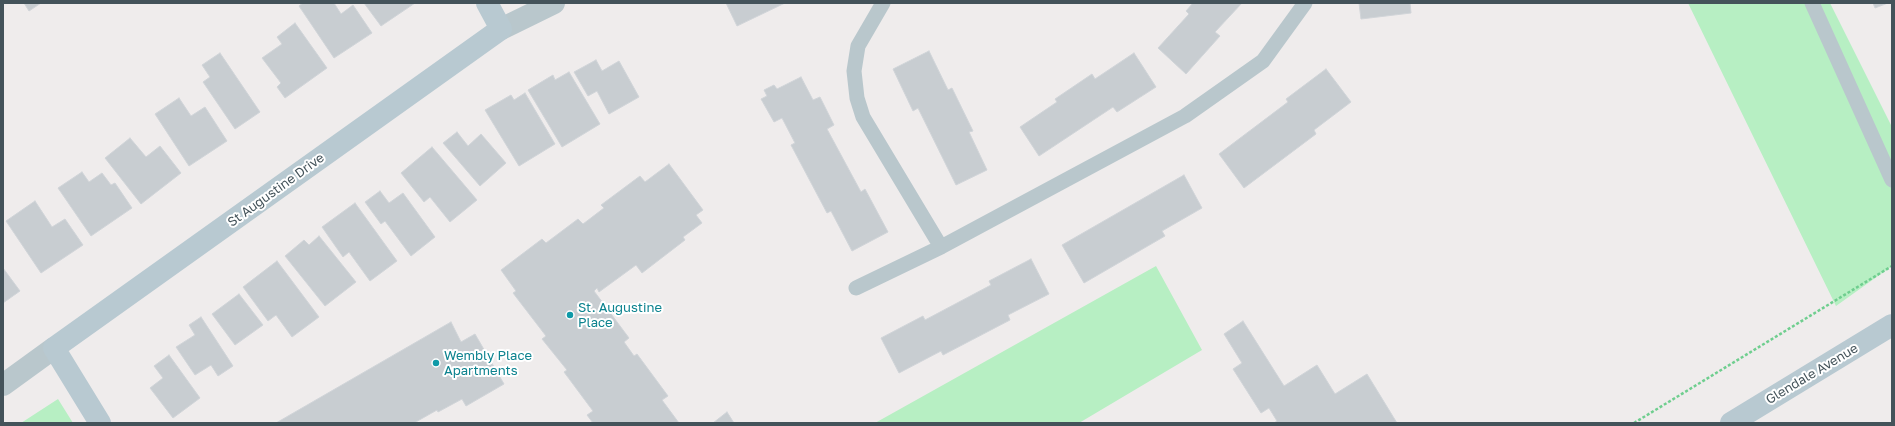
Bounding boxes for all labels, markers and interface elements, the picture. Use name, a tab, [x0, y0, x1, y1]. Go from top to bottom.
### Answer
street label: St Augustine Drive	[225, 150, 327, 230]
place label: St. Augustine Place	[578, 300, 662, 331]
marker: St. Augustine Place	[565, 310, 575, 320]
street label: Glendale Avenue	[1763, 340, 1861, 408]
place label: Wembly Place Apartments	[444, 348, 532, 379]
marker: Wembly Place Apartments	[431, 358, 441, 368]

